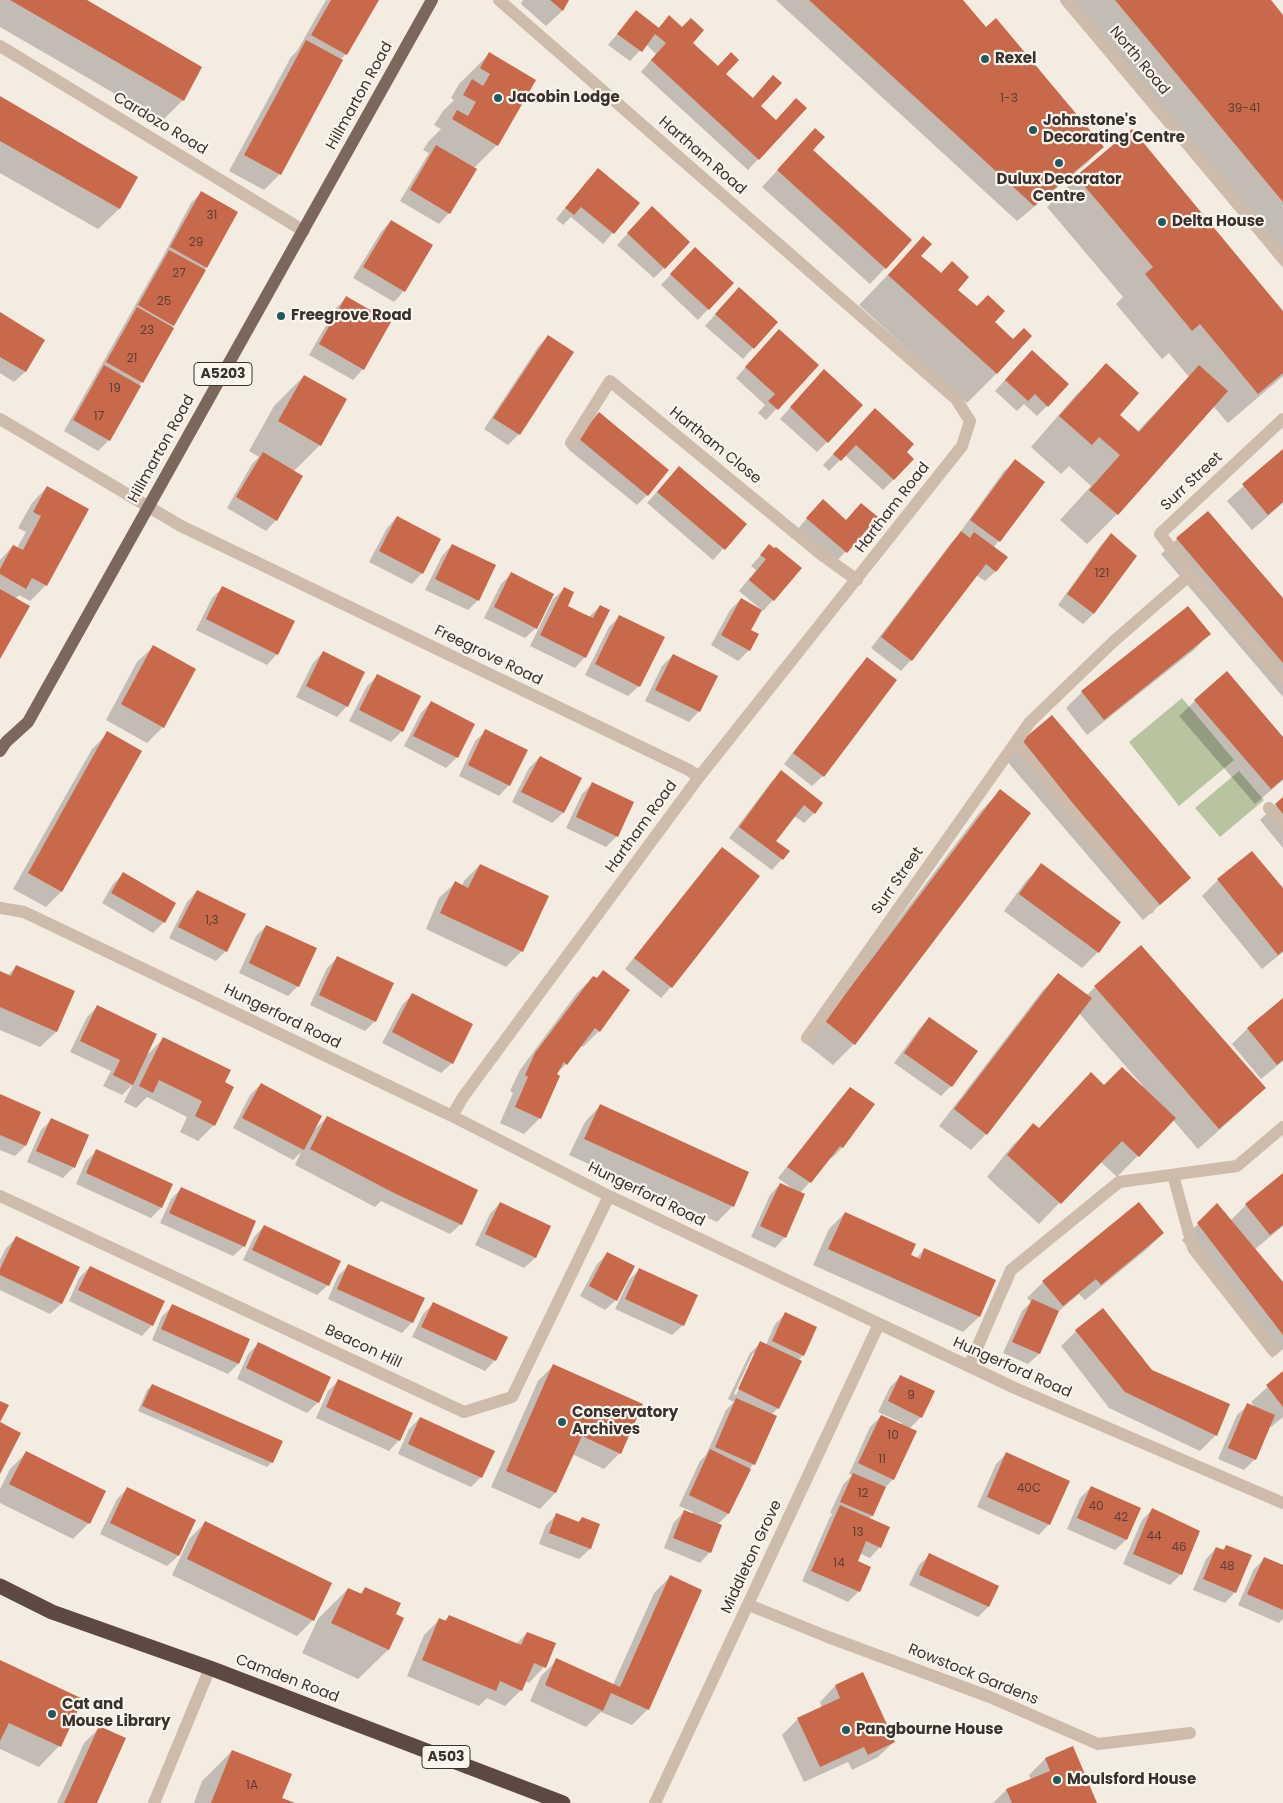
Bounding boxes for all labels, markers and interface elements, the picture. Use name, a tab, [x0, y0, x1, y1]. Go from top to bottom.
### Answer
street label: North Road	[1105, 23, 1173, 99]
street label: Hillmarton Road	[323, 39, 397, 153]
place label: Rexel	[995, 50, 1037, 68]
marker: Rexel	[979, 53, 991, 65]
street label: Cardozo Road	[110, 89, 210, 159]
place label: Jacobin Lodge	[508, 89, 620, 107]
marker: Jacobin Lodge	[492, 92, 504, 104]
house number: 1-3	[1000, 92, 1018, 106]
house number: 39-41	[1228, 102, 1260, 116]
place label: Johnstone's Decorating Centre	[1043, 112, 1185, 147]
street label: Hartham Road	[655, 113, 749, 199]
marker: Johnstone's Decorating Centre	[1027, 124, 1039, 136]
marker: Dulux Decorator Centre	[1053, 157, 1065, 169]
place label: Dulux Decorator Centre	[997, 171, 1121, 206]
house number: 31	[207, 209, 217, 223]
place label: Delta House	[1172, 213, 1264, 231]
marker: Delta House	[1156, 216, 1168, 228]
house number: 29	[189, 236, 203, 250]
house number: 27	[172, 267, 186, 281]
house number: 25	[157, 295, 171, 309]
place label: Freegrove Road	[291, 307, 412, 325]
marker: Freegrove Road	[275, 310, 287, 322]
house number: 23	[140, 324, 154, 338]
house number: 21	[127, 352, 137, 366]
road number: A5203	[194, 362, 252, 386]
house number: 19	[109, 382, 121, 396]
street label: Hillmarton Road	[125, 392, 199, 506]
street label: Hartham Close	[666, 404, 764, 488]
house number: 17	[94, 410, 104, 424]
street label: Surr Street	[1158, 449, 1226, 515]
street label: Hartham Road	[852, 459, 934, 557]
house number: 121	[1095, 567, 1109, 581]
street label: Freegrove Road	[431, 622, 545, 690]
street label: Hartham Road	[602, 777, 682, 877]
street label: Surr Street	[868, 844, 928, 918]
house number: 1,3	[205, 914, 219, 928]
street label: Hungerford Road	[221, 981, 343, 1053]
street label: Hungerford Road	[585, 1159, 707, 1231]
street label: Beacon Hill	[322, 1321, 404, 1373]
street label: Hungerford Road	[950, 1334, 1074, 1402]
house number: 9	[907, 1389, 915, 1403]
place label: Conservatory Archives	[572, 1404, 678, 1439]
marker: Conservatory Archives	[556, 1416, 568, 1428]
house number: 10	[887, 1429, 899, 1443]
house number: 11	[878, 1453, 886, 1467]
house number: 40C	[1017, 1482, 1041, 1496]
house number: 12	[858, 1487, 868, 1501]
street label: Middleton Grove	[718, 1497, 786, 1617]
house number: 40	[1088, 1500, 1104, 1514]
house number: 42	[1114, 1511, 1128, 1525]
house number: 13	[853, 1526, 863, 1540]
house number: 44	[1146, 1530, 1162, 1544]
house number: 46	[1171, 1541, 1187, 1555]
house number: 14	[833, 1557, 845, 1571]
house number: 48	[1219, 1560, 1235, 1574]
street label: Rowstock Gardens	[905, 1641, 1041, 1709]
street label: Camden Road	[233, 1651, 341, 1707]
place label: Cat and Mouse Library	[62, 1696, 170, 1731]
marker: Cat and Mouse Library	[46, 1708, 58, 1720]
place label: Pangbourne House	[856, 1721, 1003, 1739]
marker: Pangbourne House	[840, 1724, 852, 1736]
road number: A503	[422, 1745, 470, 1768]
place label: Moulsford House	[1067, 1771, 1196, 1789]
marker: Moulsford House	[1051, 1774, 1063, 1786]
house number: 1A	[246, 1779, 258, 1793]

